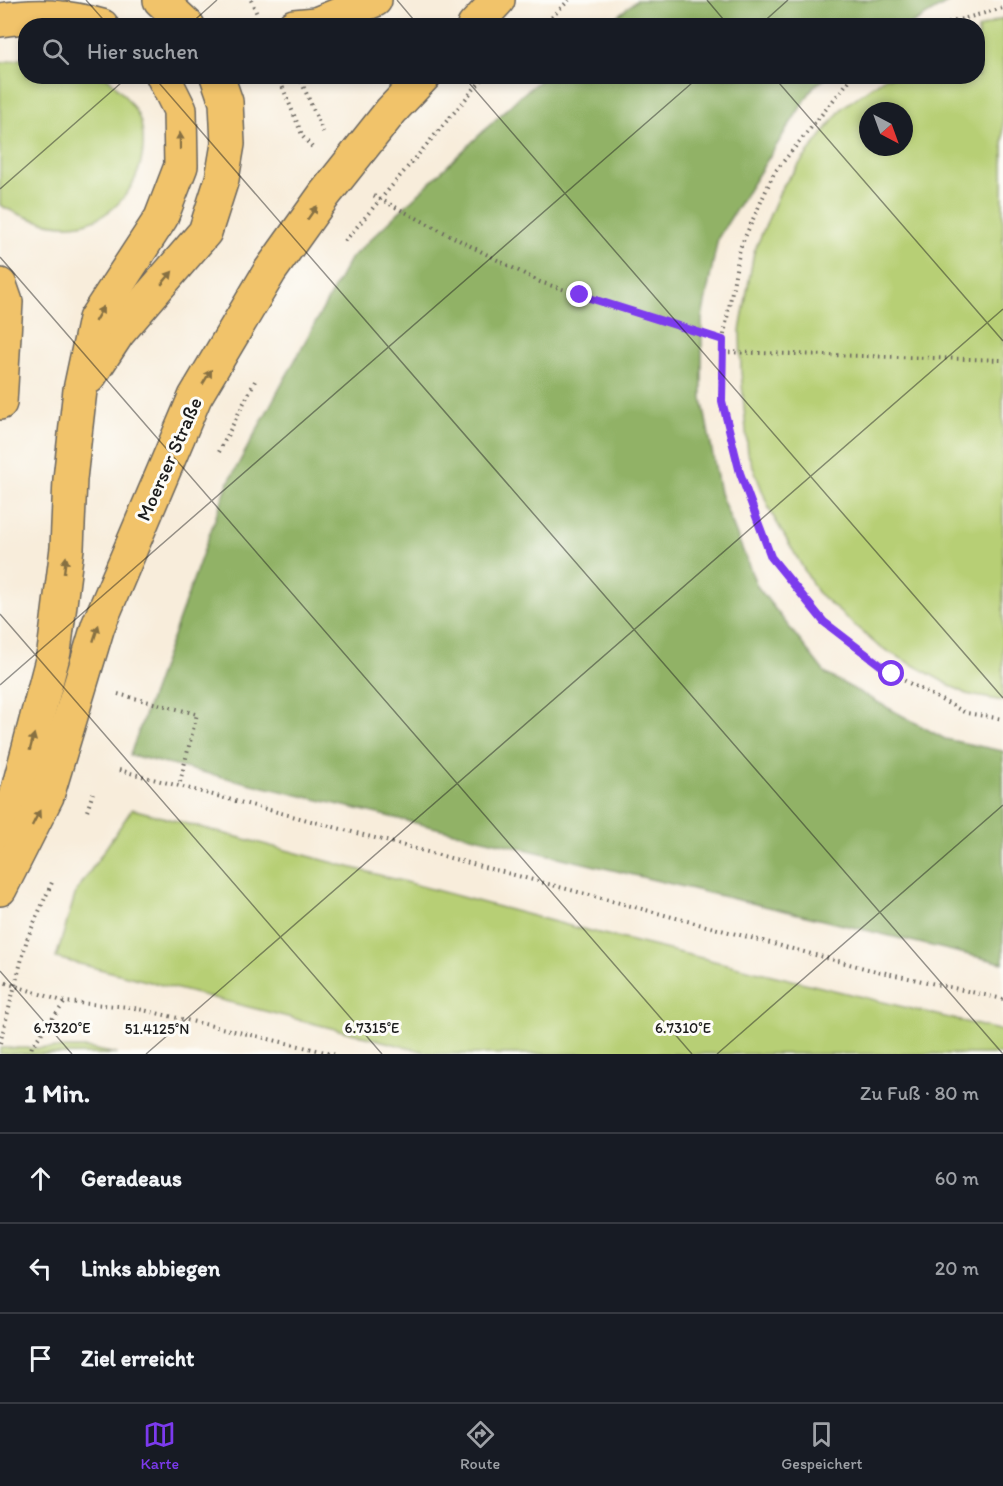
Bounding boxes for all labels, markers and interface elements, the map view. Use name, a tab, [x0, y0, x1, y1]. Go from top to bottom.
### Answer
search box	[18, 18, 985, 84]
icon: search	[39, 35, 72, 68]
text: Hier suchen	[87, 38, 198, 65]
north arrow	[859, 102, 913, 156]
one-way arrow	[175, 131, 185, 150]
one-way arrow	[306, 205, 318, 221]
one-way arrow	[160, 271, 173, 286]
route end	[566, 281, 592, 307]
one-way arrow	[94, 306, 105, 322]
one-way arrow	[202, 369, 213, 385]
street label: Moerser Straße	[131, 393, 207, 525]
one-way arrow	[60, 556, 69, 575]
one-way arrow	[92, 624, 101, 642]
route start	[878, 660, 904, 686]
one-way arrow	[27, 733, 37, 751]
one-way arrow	[31, 809, 41, 826]
text: 6.7320°E	[33, 1019, 91, 1037]
text: 6.7315°E	[345, 1019, 399, 1037]
text: 6.7310°E	[655, 1019, 711, 1037]
text: 51.4125°N	[125, 1020, 189, 1038]
text: 1 Min.	[24, 1077, 90, 1109]
text: Zu Fuß · 80 m	[860, 1081, 979, 1105]
icon: ahead	[24, 1162, 57, 1195]
text: Geradeaus	[81, 1165, 182, 1192]
text: 60 m	[935, 1166, 979, 1190]
icon: left	[24, 1252, 57, 1285]
text: Links abbiegen	[81, 1255, 220, 1282]
text: 20 m	[935, 1256, 979, 1280]
icon: arrive	[24, 1342, 57, 1375]
text: Ziel erreicht	[81, 1345, 194, 1372]
tab: Karte	[141, 1418, 179, 1473]
tab: Route	[460, 1418, 500, 1473]
tab: Gespeichert	[781, 1418, 862, 1473]

